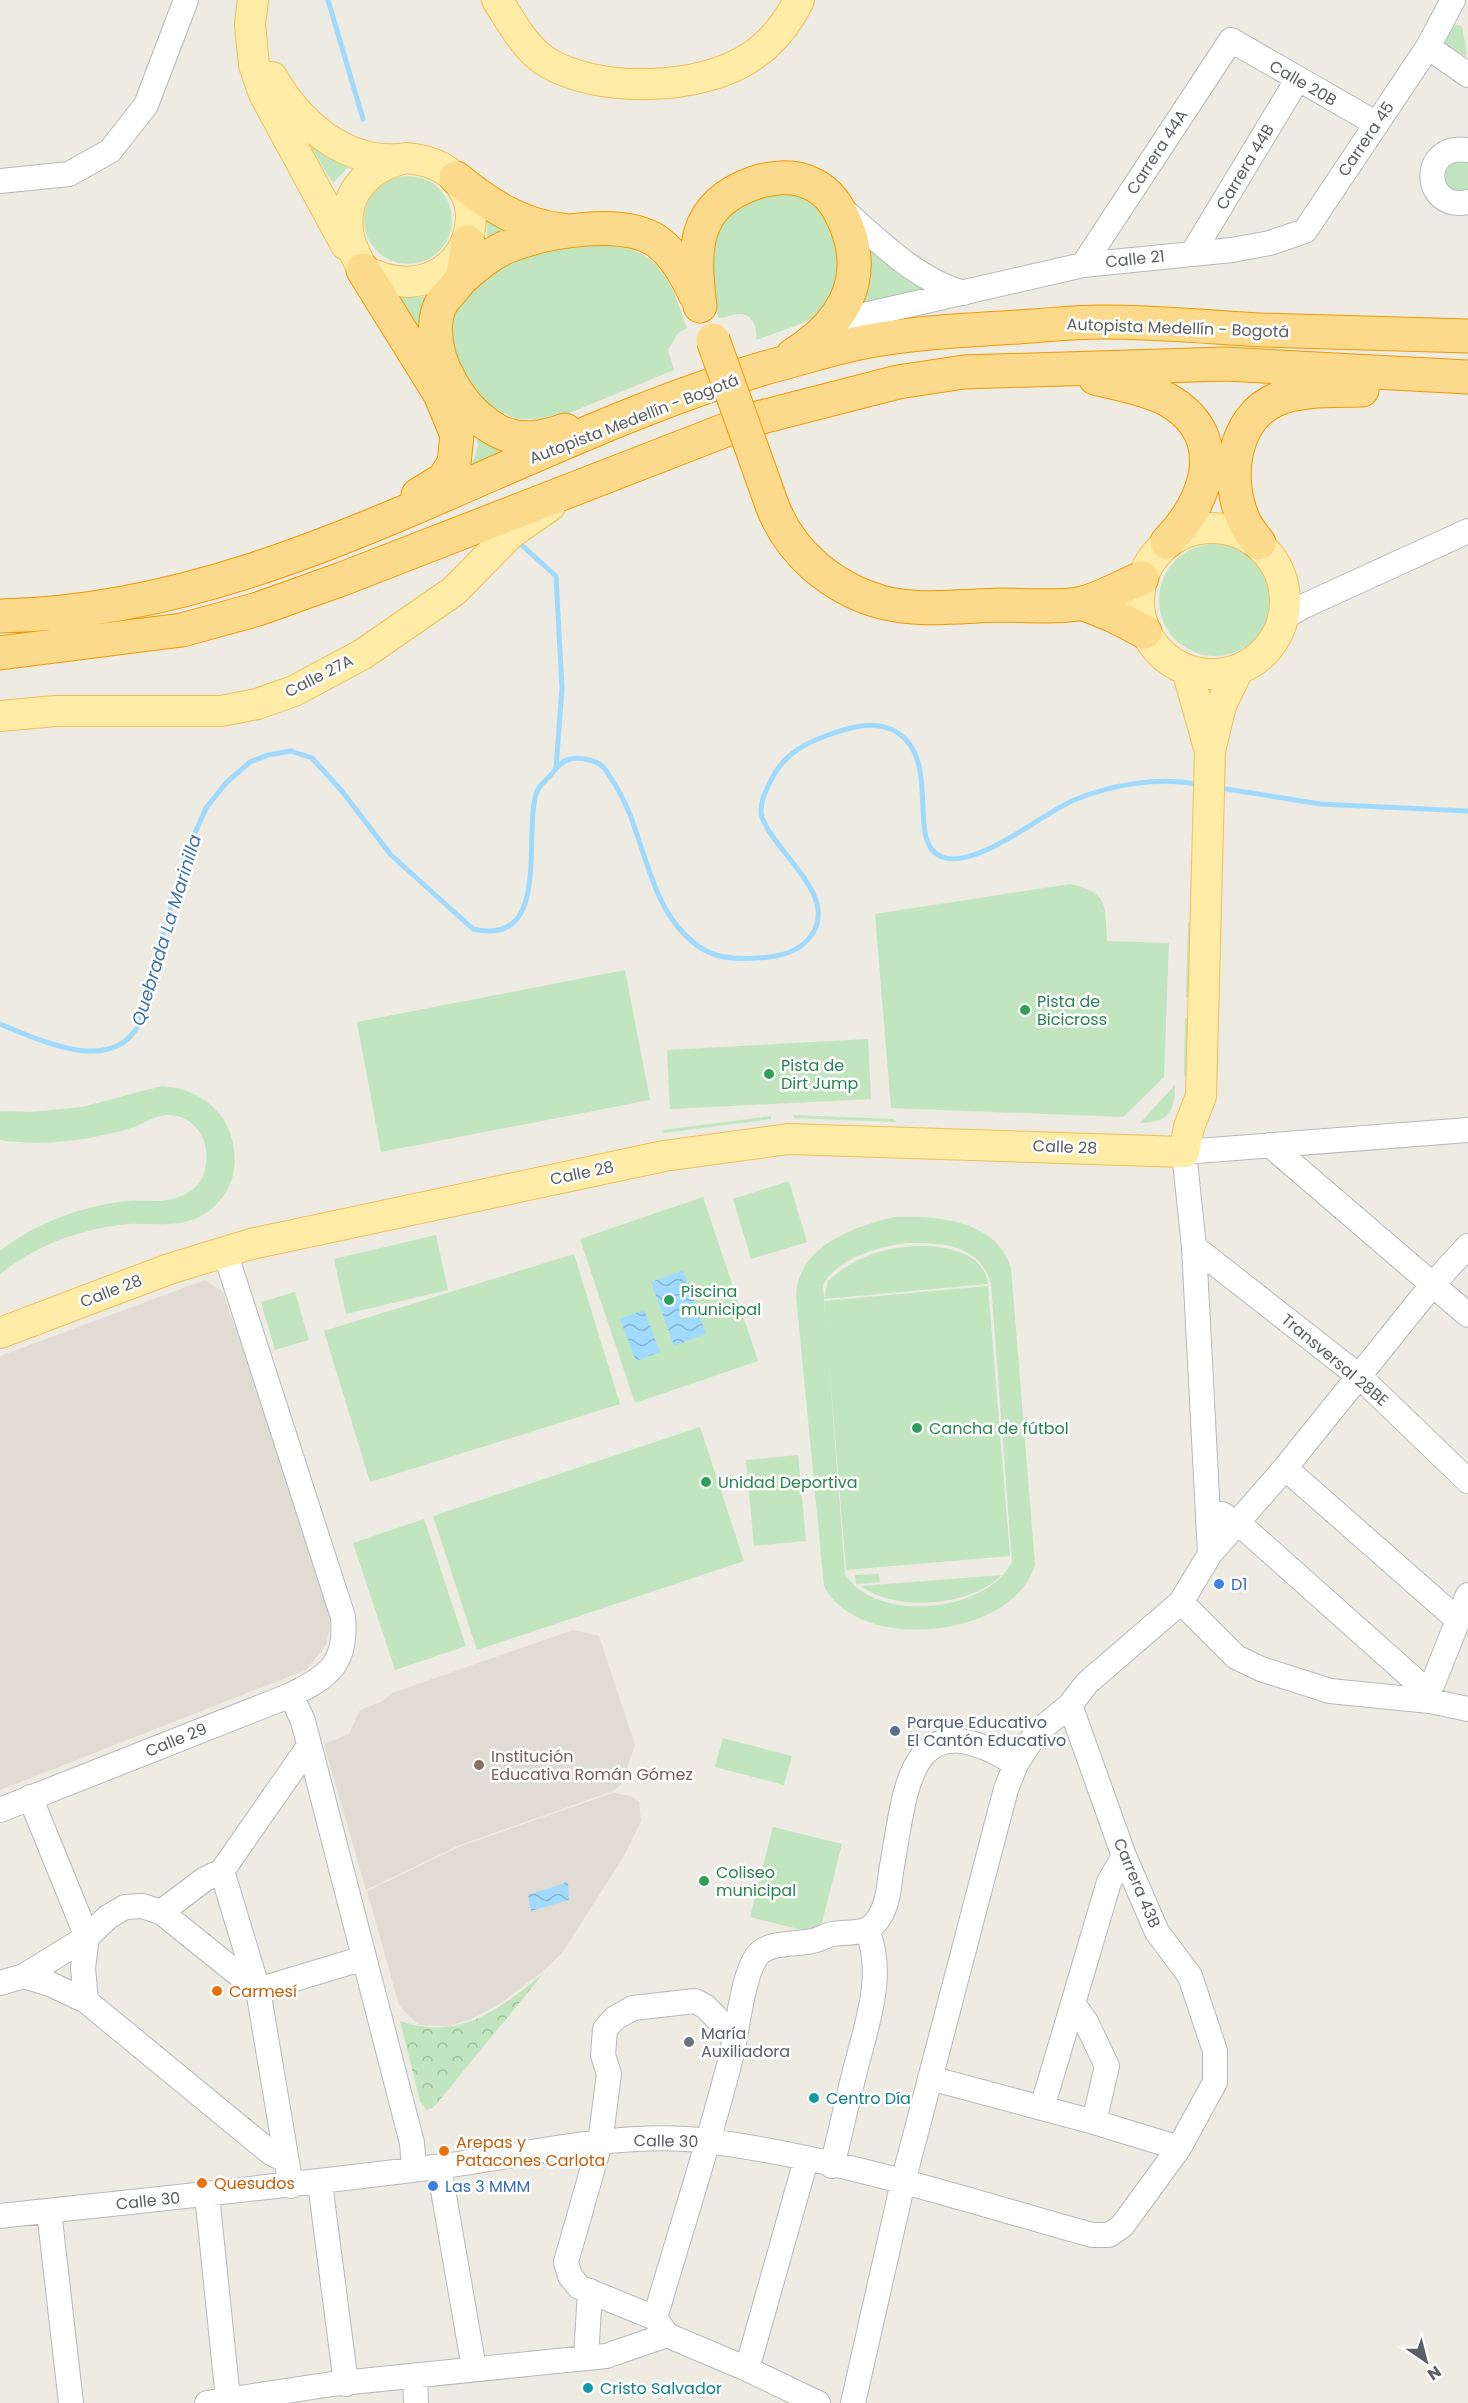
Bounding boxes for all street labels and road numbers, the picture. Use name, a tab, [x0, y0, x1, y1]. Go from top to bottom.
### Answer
street label: Calle 20B	[1265, 54, 1341, 112]
street label: Carrera 45	[1332, 97, 1400, 181]
street label: Carrera 44A	[1121, 105, 1193, 199]
street label: Carrera 44B	[1210, 120, 1280, 214]
street label: Calle 21	[1104, 244, 1166, 274]
street label: Autopista Medellín - Bogotá	[1066, 313, 1290, 343]
street label: Autopista Medellín - Bogotá	[526, 368, 742, 470]
street label: Calle 27A	[281, 649, 357, 703]
street label: Calle 28	[1032, 1134, 1098, 1160]
street label: Calle 28	[548, 1155, 616, 1191]
street label: Calle 28	[77, 1269, 145, 1313]
street label: Transversal 28BE	[1276, 1308, 1394, 1412]
street label: Calle 29	[142, 1717, 210, 1763]
street label: Carrera 43B	[1108, 1835, 1166, 1932]
street label: Calle 30	[633, 2129, 699, 2153]
street label: Calle 30	[115, 2186, 181, 2216]

